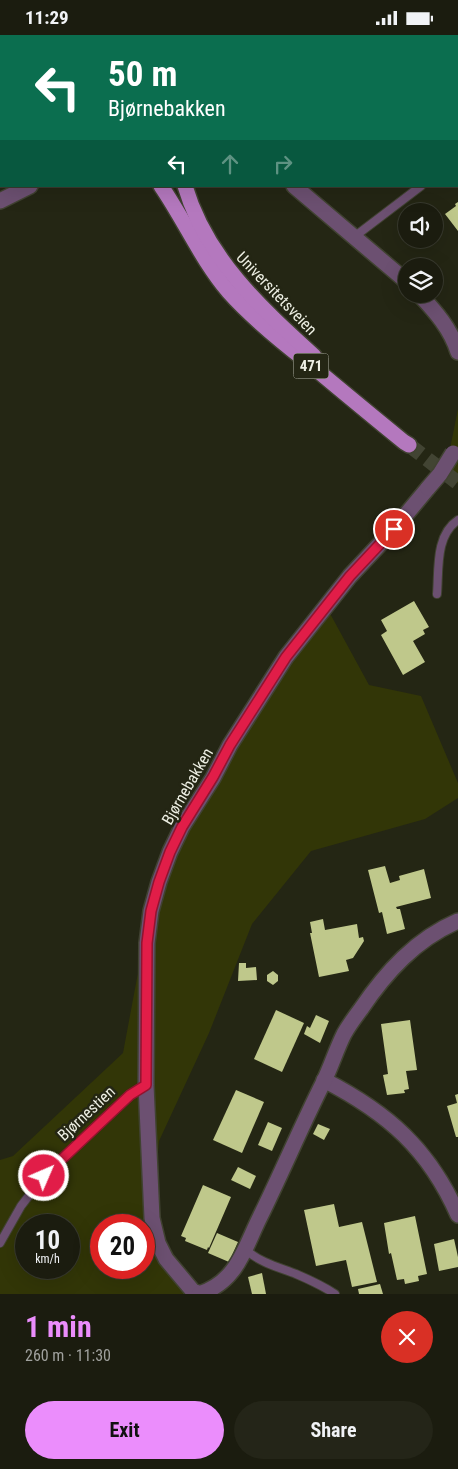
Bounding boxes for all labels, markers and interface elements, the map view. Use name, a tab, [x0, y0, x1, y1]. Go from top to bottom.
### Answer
text: 11:29	[25, 6, 69, 29]
text: 50 m	[108, 54, 177, 95]
icon: left	[25, 55, 90, 120]
text: Bjørnebakken	[108, 96, 226, 121]
icon: left	[163, 150, 191, 178]
icon: ahead	[216, 150, 244, 178]
icon: right	[269, 150, 297, 178]
map controls	[398, 203, 443, 303]
button: sound	[398, 203, 443, 248]
street label: Universitetsveien	[232, 248, 321, 339]
button: layers	[398, 258, 443, 303]
road number: 471	[294, 353, 328, 379]
pin	[373, 508, 415, 550]
icon: arrive	[380, 515, 408, 543]
street label: Bjørnebakken	[158, 744, 217, 828]
street label: Bjørnestien	[54, 1082, 119, 1145]
position arrow	[17, 1149, 69, 1201]
speed limit sign: 20	[90, 1214, 155, 1279]
text: 10	[35, 1226, 60, 1255]
text: km/h	[35, 1252, 60, 1266]
text: 1 min	[25, 1309, 92, 1344]
button: close	[381, 1311, 433, 1363]
text: 260 m · 11:30	[25, 1346, 111, 1365]
button: Exit	[25, 1401, 224, 1459]
button: Share	[234, 1401, 433, 1459]

